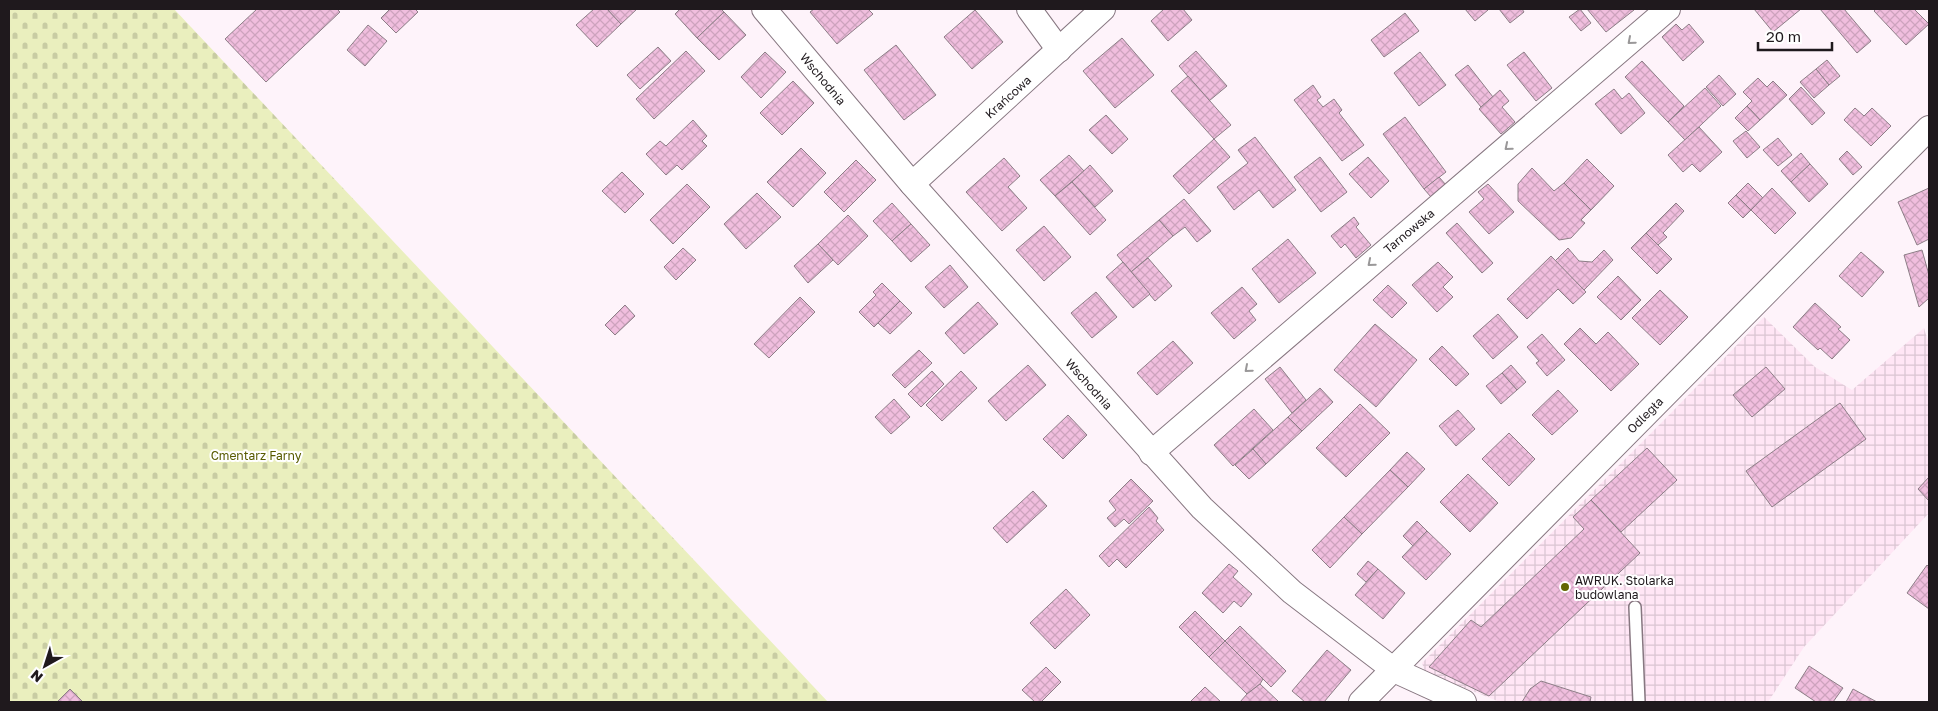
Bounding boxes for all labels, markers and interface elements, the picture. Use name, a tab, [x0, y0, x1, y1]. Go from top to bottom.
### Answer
scale bar	[1758, 20, 1832, 52]
text: 20 m	[1766, 27, 1801, 45]
one-way arrow	[1628, 35, 1637, 44]
street label: Wschodnia	[797, 50, 849, 108]
street label: Krańcowa	[982, 72, 1034, 122]
one-way arrow	[1505, 141, 1514, 149]
street label: Tarnowska	[1381, 205, 1437, 257]
one-way arrow	[1368, 258, 1377, 266]
street label: Wschodnia	[1062, 355, 1116, 413]
one-way arrow	[1244, 363, 1253, 372]
street label: Odległa	[1624, 394, 1666, 436]
park label: Cmentarz Farny	[211, 448, 302, 463]
place label: AWRUK. Stolarka budowlana	[1575, 573, 1674, 602]
marker: AWRUK. Stolarka budowlana	[1559, 581, 1571, 593]
north arrow	[20, 641, 70, 691]
text: N	[27, 667, 46, 686]

